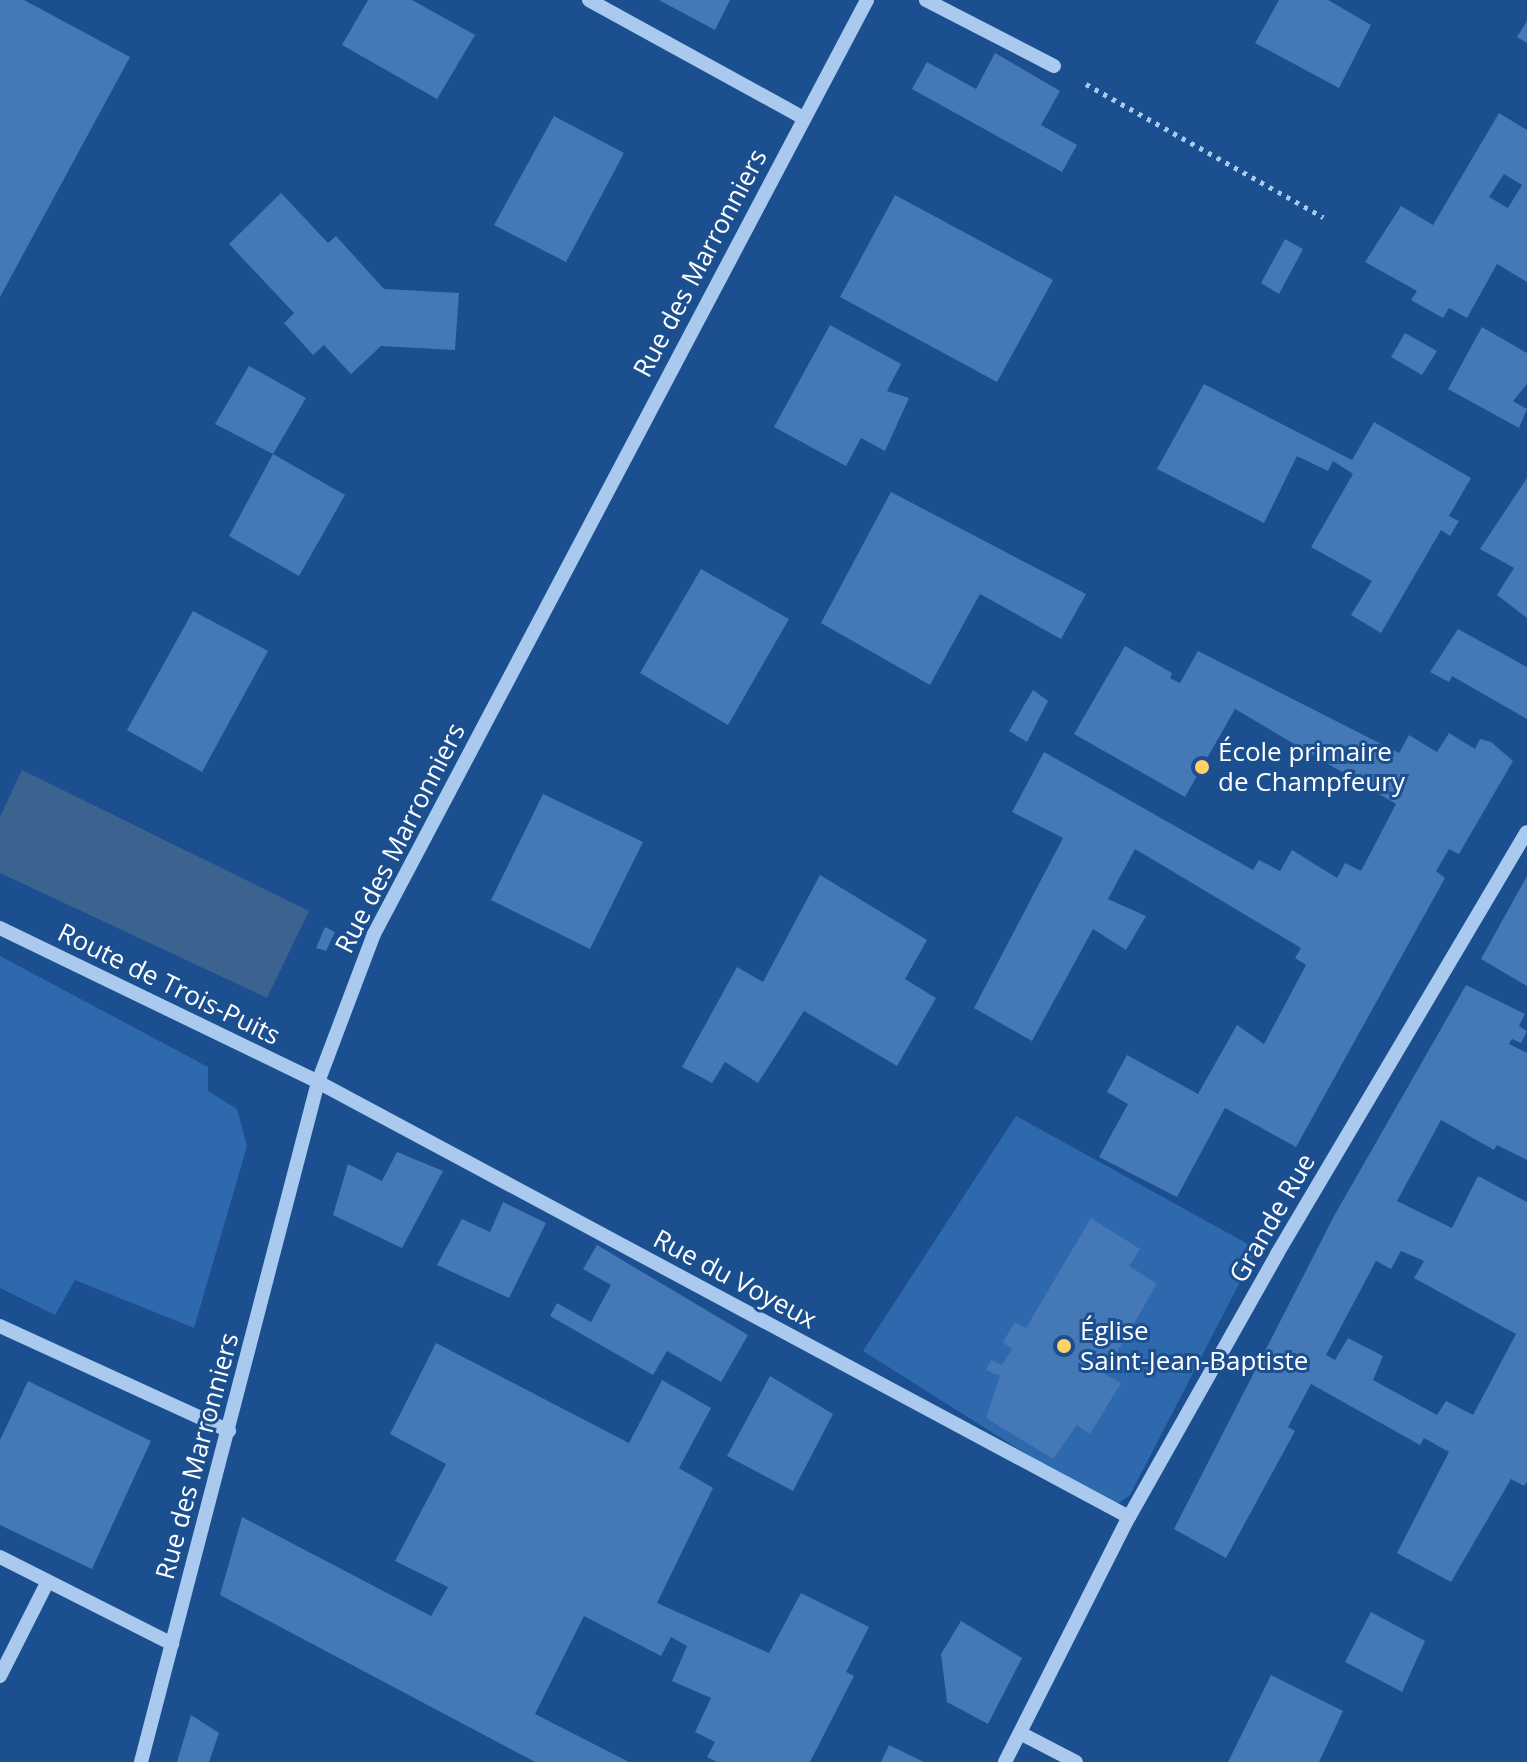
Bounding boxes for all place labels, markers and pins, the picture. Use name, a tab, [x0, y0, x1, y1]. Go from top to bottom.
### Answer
place label: École primaire de Champfeury	[1218, 736, 1405, 798]
marker: École primaire de Champfeury	[1193, 758, 1211, 776]
place label: Église Saint-Jean-Baptiste	[1080, 1315, 1308, 1376]
marker: Église Saint-Jean-Baptiste	[1055, 1337, 1073, 1355]

